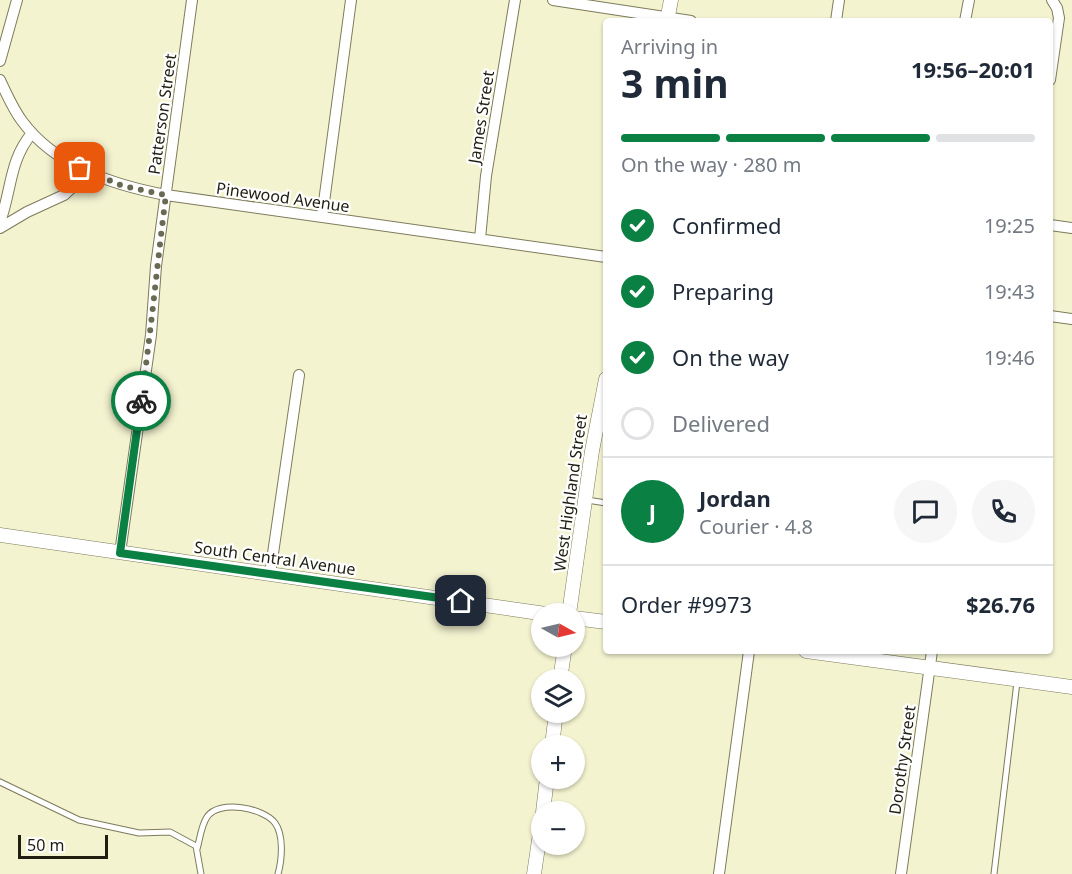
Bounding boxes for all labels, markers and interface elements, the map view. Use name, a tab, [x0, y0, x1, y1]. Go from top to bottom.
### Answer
text: Arriving in	[621, 33, 718, 60]
street label: Patterson Street	[143, 52, 181, 176]
text: 19:56–20:01	[911, 54, 1035, 84]
text: 3 min	[621, 56, 728, 109]
street label: James Street	[462, 69, 499, 167]
pin	[54, 142, 105, 193]
icon: bag	[63, 151, 96, 184]
text: On the way · 280 m	[621, 151, 801, 178]
street label: Pinewood Avenue	[215, 177, 351, 217]
icon: check	[621, 209, 654, 242]
text: Confirmed	[672, 210, 782, 240]
text: 19:25	[984, 212, 1035, 239]
icon: check	[621, 275, 654, 308]
text: Preparing	[672, 276, 774, 306]
text: 19:43	[984, 278, 1035, 305]
icon: check	[621, 341, 654, 374]
text: On the way	[672, 342, 789, 372]
text: 19:46	[984, 344, 1035, 371]
courier	[111, 371, 171, 431]
icon: bike	[125, 385, 158, 418]
text: Delivered	[672, 408, 770, 438]
street label: West Highland Street	[548, 413, 592, 573]
button: chat	[894, 480, 957, 543]
button: phone	[972, 480, 1035, 543]
text: Jordan	[699, 483, 771, 513]
text: J	[649, 496, 656, 526]
text: Courier · 4.8	[699, 513, 813, 540]
street label: South Central Avenue	[193, 536, 357, 580]
pin	[435, 575, 486, 626]
icon: home	[444, 584, 477, 617]
text: Order #9973	[621, 589, 752, 619]
text: $26.76	[966, 589, 1035, 619]
north arrow	[531, 603, 585, 657]
map controls	[531, 603, 585, 855]
button: layers	[531, 669, 585, 723]
street label: Dorothy Street	[883, 704, 921, 816]
button: +	[531, 735, 585, 789]
button: −	[531, 801, 585, 855]
scale bar	[18, 832, 108, 860]
text: 50 m	[27, 834, 64, 856]

